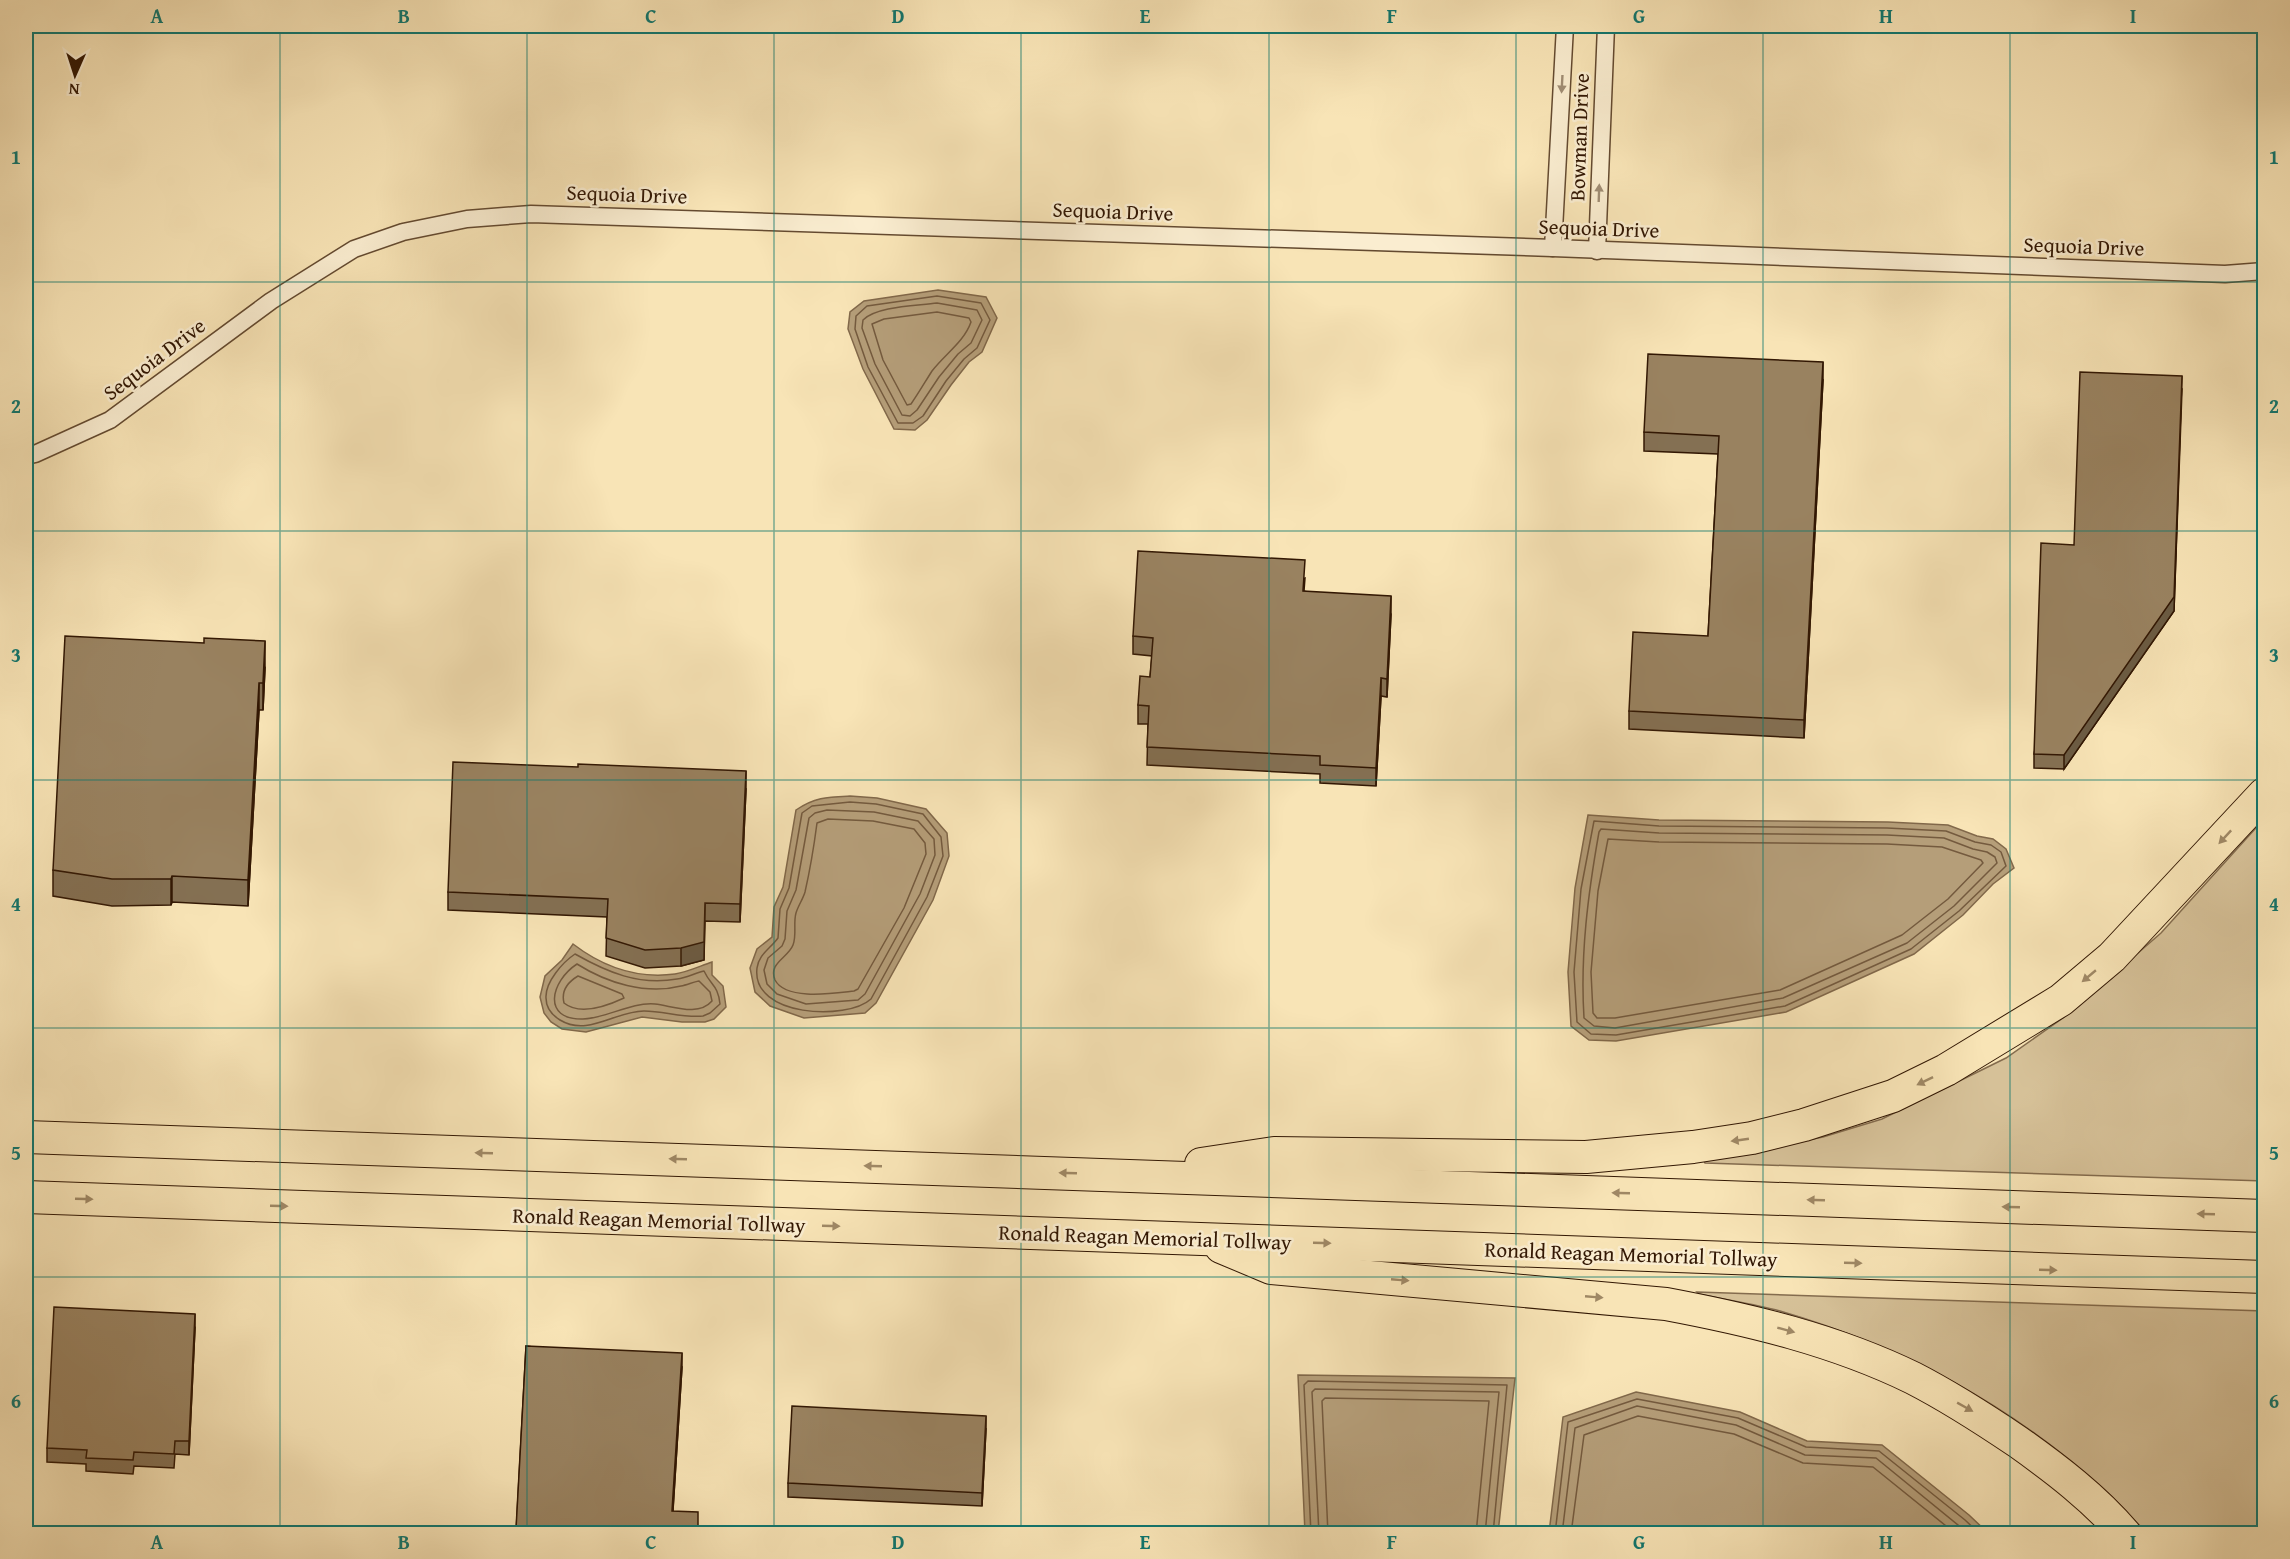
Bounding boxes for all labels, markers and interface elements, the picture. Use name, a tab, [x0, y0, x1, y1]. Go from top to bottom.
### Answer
text: A	[151, 1, 164, 30]
text: B	[398, 1, 410, 30]
text: C	[645, 1, 657, 30]
text: D	[891, 1, 905, 30]
text: E	[1140, 1, 1151, 30]
text: F	[1387, 1, 1397, 30]
text: G	[1633, 1, 1645, 30]
text: H	[1879, 1, 1893, 30]
text: I	[2130, 1, 2136, 30]
north arrow	[45, 45, 105, 105]
street label: Bowman Drive	[1561, 72, 1597, 201]
one-way arrow	[1557, 74, 1567, 93]
text: N	[68, 78, 80, 102]
text: 1	[11, 142, 21, 171]
text: 1	[2269, 142, 2279, 171]
street label: Sequoia Drive	[566, 176, 688, 212]
one-way arrow	[1595, 183, 1604, 202]
street label: Sequoia Drive	[1052, 193, 1174, 229]
street label: Sequoia Drive	[1538, 210, 1660, 246]
street label: Sequoia Drive	[2023, 228, 2145, 264]
street label: Sequoia Drive	[96, 310, 212, 408]
text: 2	[11, 391, 21, 420]
text: 2	[2269, 391, 2279, 420]
text: 3	[11, 640, 21, 669]
text: 3	[2269, 640, 2279, 669]
one-way arrow	[2219, 829, 2232, 844]
text: 4	[11, 889, 21, 918]
text: 4	[2269, 889, 2279, 918]
one-way arrow	[2081, 970, 2097, 983]
one-way arrow	[1916, 1076, 1933, 1085]
one-way arrow	[1730, 1135, 1749, 1144]
text: 5	[11, 1138, 21, 1167]
text: 5	[2269, 1138, 2279, 1167]
one-way arrow	[474, 1148, 493, 1157]
one-way arrow	[669, 1155, 688, 1164]
one-way arrow	[864, 1162, 883, 1171]
one-way arrow	[1059, 1168, 1078, 1178]
one-way arrow	[1612, 1189, 1631, 1198]
one-way arrow	[74, 1195, 93, 1204]
one-way arrow	[1807, 1196, 1826, 1205]
street label: Ronald Reagan Memorial Tollway	[512, 1199, 807, 1241]
one-way arrow	[269, 1202, 288, 1211]
one-way arrow	[2002, 1202, 2021, 1212]
one-way arrow	[2197, 1209, 2216, 1218]
street label: Ronald Reagan Memorial Tollway	[998, 1216, 1293, 1258]
one-way arrow	[821, 1221, 840, 1230]
street label: Ronald Reagan Memorial Tollway	[1484, 1233, 1779, 1275]
one-way arrow	[1313, 1239, 1332, 1248]
one-way arrow	[1843, 1258, 1862, 1267]
one-way arrow	[2038, 1265, 2057, 1274]
one-way arrow	[1390, 1275, 1409, 1284]
one-way arrow	[1585, 1292, 1604, 1302]
one-way arrow	[1777, 1326, 1795, 1336]
text: 6	[11, 1386, 21, 1415]
text: 6	[2269, 1386, 2279, 1415]
one-way arrow	[1956, 1402, 1973, 1412]
text: A	[151, 1527, 164, 1556]
text: B	[398, 1527, 410, 1556]
text: C	[645, 1527, 657, 1556]
text: D	[891, 1527, 905, 1556]
text: E	[1140, 1527, 1151, 1556]
text: F	[1387, 1527, 1397, 1556]
text: G	[1633, 1527, 1645, 1556]
text: H	[1879, 1527, 1893, 1556]
text: I	[2130, 1527, 2136, 1556]

